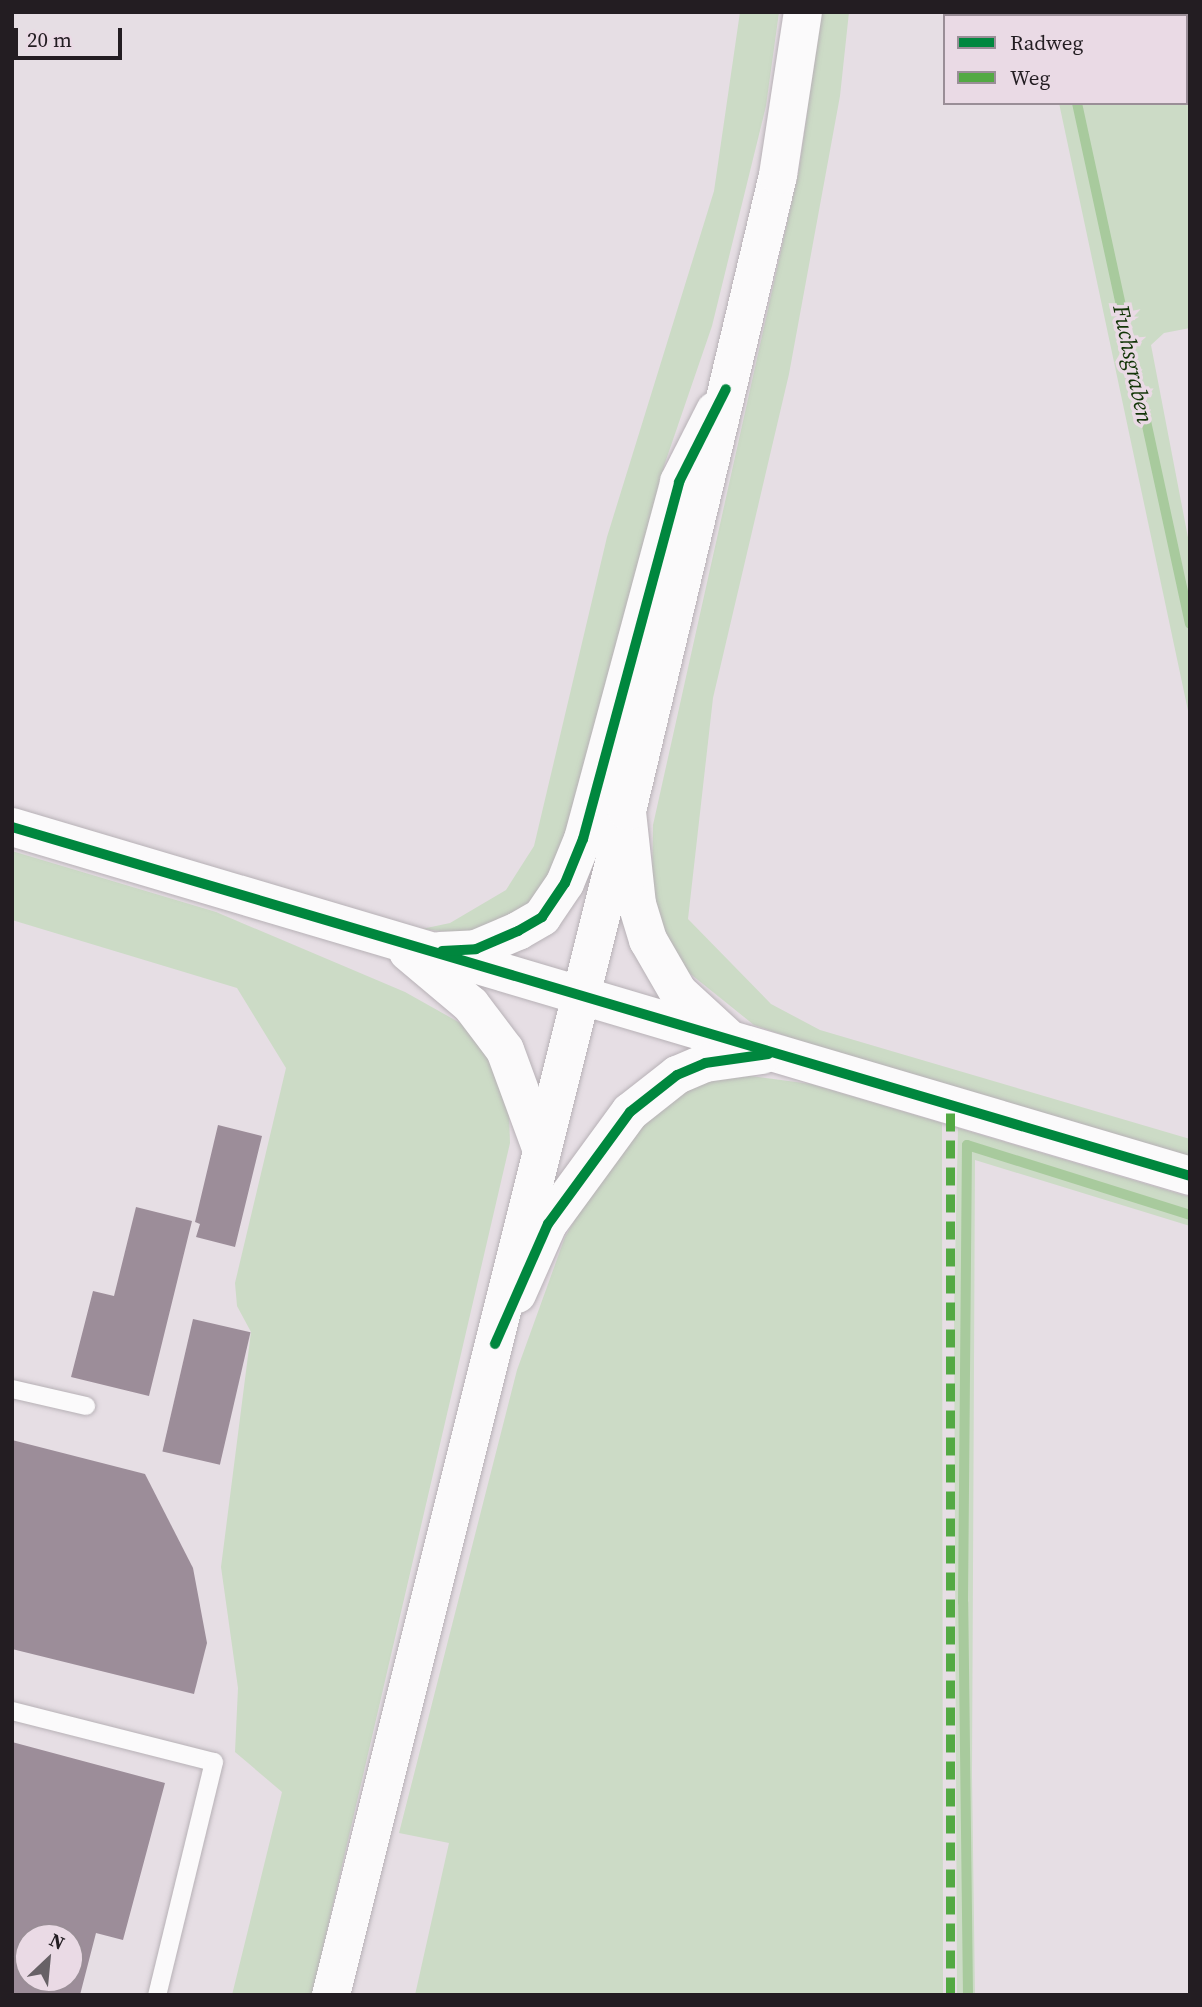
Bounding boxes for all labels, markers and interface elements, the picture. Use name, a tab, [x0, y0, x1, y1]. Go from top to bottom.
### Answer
scale bar	[18, 14, 126, 58]
legend	[943, 14, 1188, 105]
text: 20 m	[27, 25, 72, 54]
text: Radweg	[1010, 28, 1083, 57]
text: Weg	[1010, 63, 1050, 92]
water label: Fuchsgraben	[1107, 302, 1159, 426]
north arrow	[14, 1923, 84, 1993]
text: N	[45, 1926, 69, 1956]

